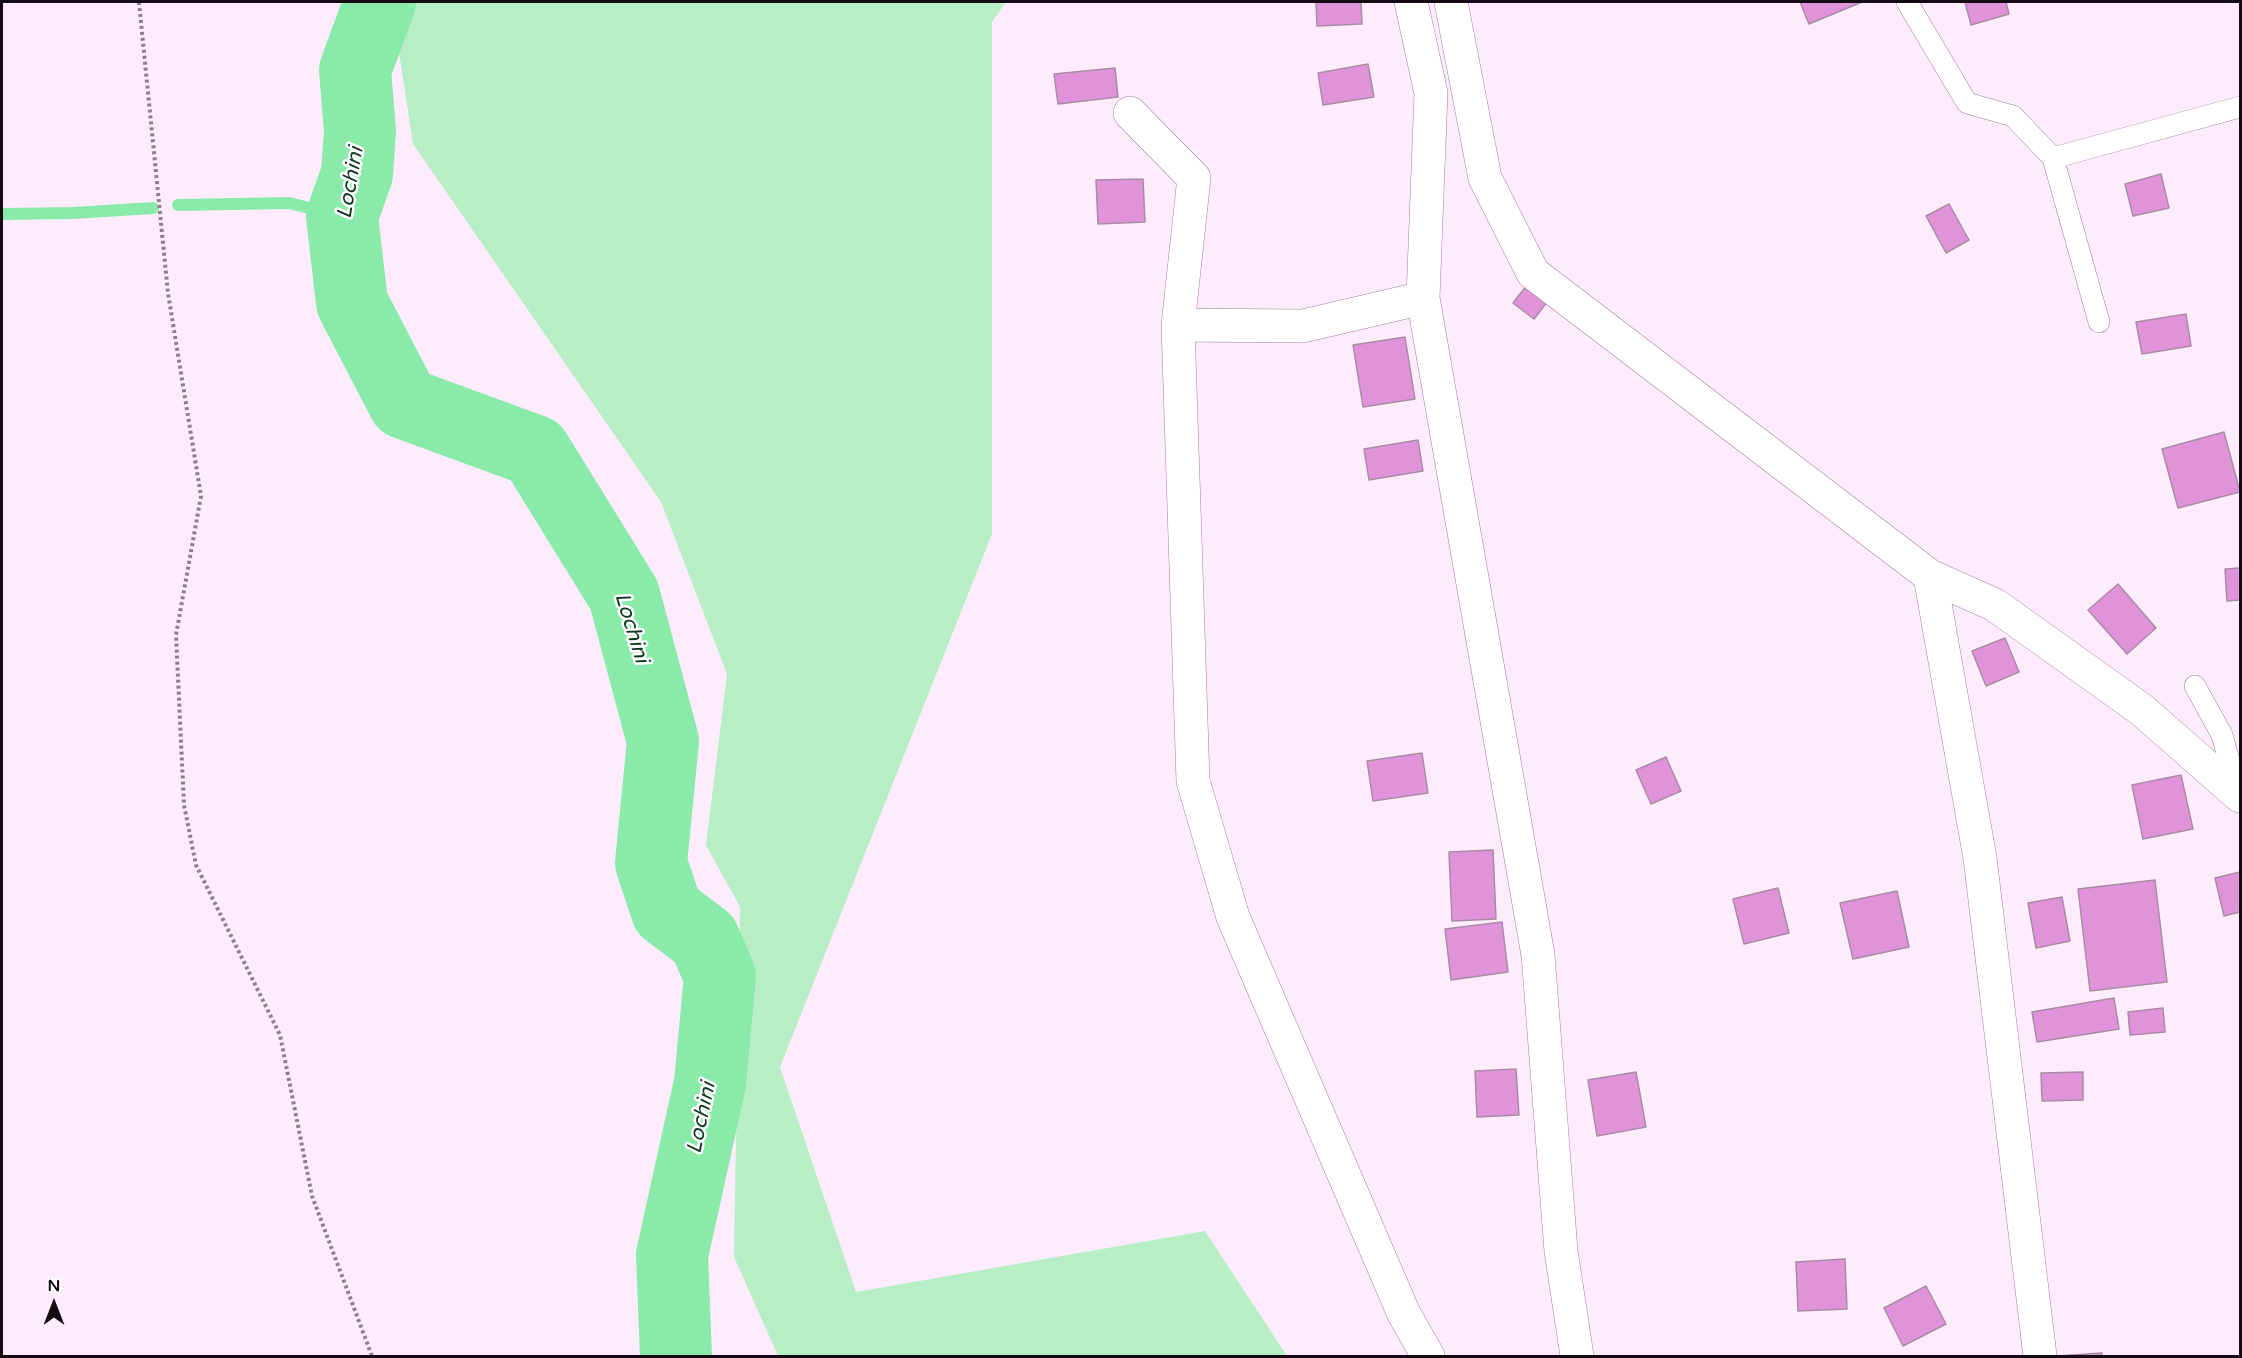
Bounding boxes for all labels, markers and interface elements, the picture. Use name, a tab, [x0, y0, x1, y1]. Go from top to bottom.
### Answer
water label: Lochini	[332, 145, 370, 221]
water label: Lochini	[608, 590, 654, 666]
water label: Lochini	[682, 1080, 722, 1156]
north arrow	[24, 1274, 84, 1334]
text: N	[48, 1276, 60, 1296]

